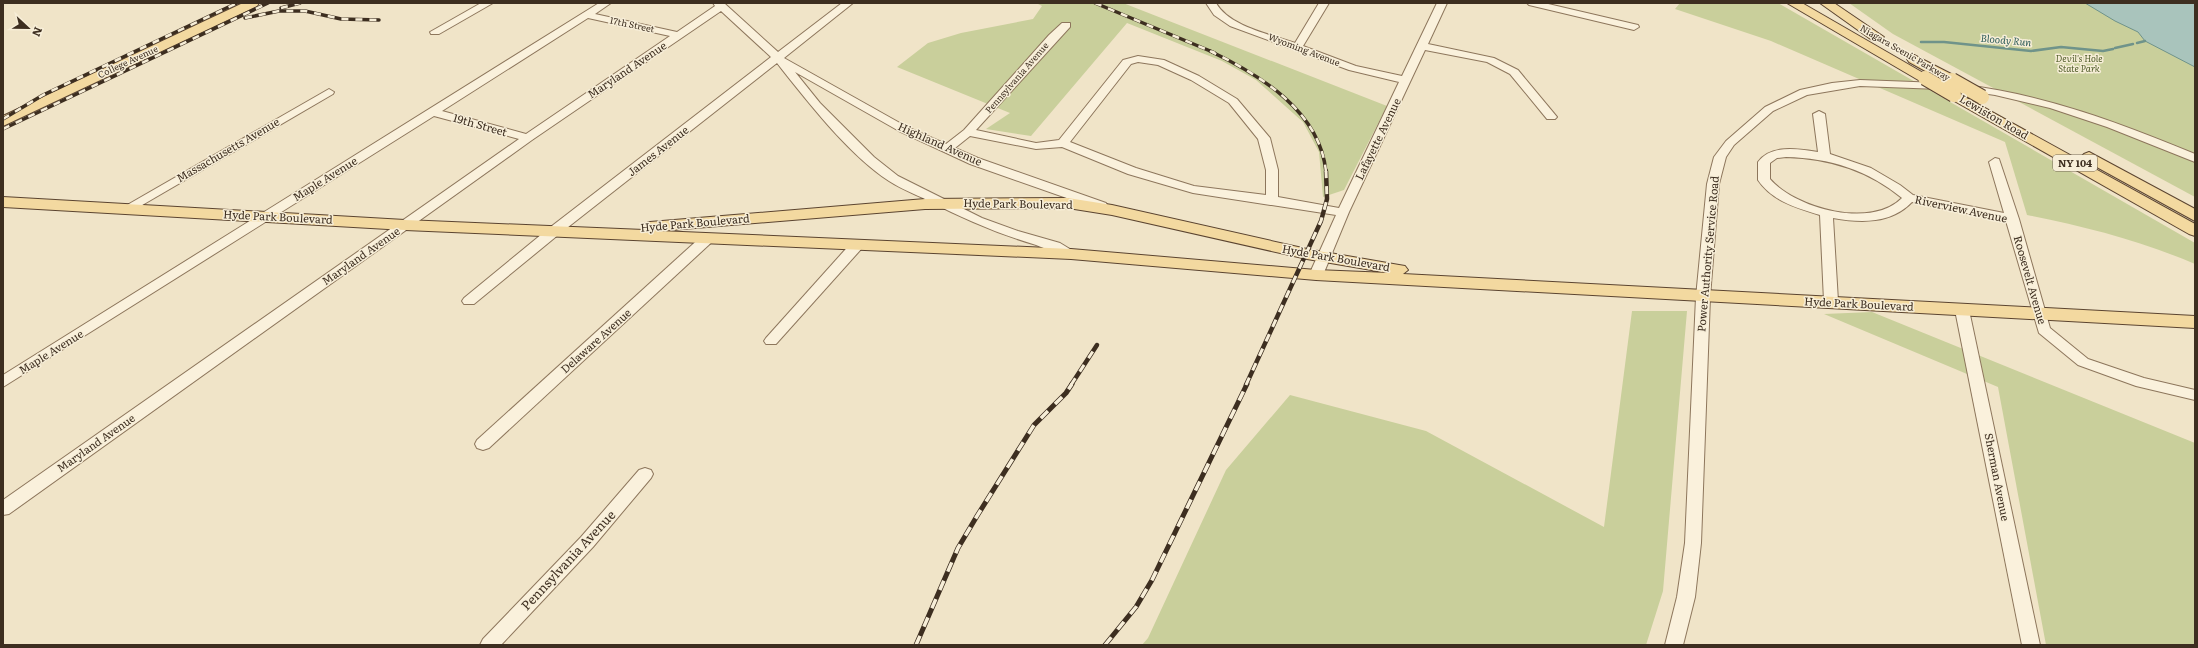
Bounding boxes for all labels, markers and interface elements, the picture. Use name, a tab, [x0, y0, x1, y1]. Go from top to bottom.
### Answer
north arrow	[8, 8, 48, 48]
street label: 17th Street	[609, 12, 656, 36]
street label: Niagara Scenic Parkway	[1858, 21, 1954, 84]
text: N	[29, 25, 47, 39]
street label: Wyoming Avenue	[1267, 29, 1343, 69]
water label: Bloody Run	[1980, 30, 2032, 49]
street label: Maryland Avenue	[584, 37, 669, 102]
street label: Pennsylvania Avenue	[981, 38, 1051, 116]
street label: College Avenue	[95, 41, 160, 81]
park label: Devil's Hole State Park	[2056, 51, 2102, 75]
street label: Lewiston Road	[1957, 90, 2032, 143]
street label: Lafayette Avenue	[1350, 95, 1404, 182]
street label: 19th Street	[451, 109, 510, 140]
street label: Massachusetts Avenue	[173, 113, 282, 185]
street label: Highland Avenue	[896, 117, 985, 169]
street label: James Avenue	[624, 121, 691, 179]
street label: Maple Avenue	[289, 152, 360, 204]
road number: NY 104	[2053, 155, 2097, 171]
street label: Power Authority Service Road	[1692, 175, 1722, 333]
street label: Riverview Avenue	[1913, 190, 2009, 226]
street label: Hyde Park Boulevard	[963, 194, 1073, 212]
street label: Hyde Park Boulevard	[223, 205, 333, 227]
street label: Hyde Park Boulevard	[640, 209, 750, 235]
street label: Maryland Avenue	[318, 222, 403, 288]
street label: Roosevelt Avenue	[2011, 234, 2051, 326]
street label: Hyde Park Boulevard	[1281, 240, 1392, 274]
street label: Hyde Park Boulevard	[1804, 292, 1914, 314]
street label: Delaware Avenue	[557, 304, 634, 376]
street label: Maple Avenue	[15, 325, 86, 377]
street label: Maryland Avenue	[53, 409, 138, 475]
street label: Sherman Avenue	[1982, 432, 2014, 522]
street label: Pennsylvania Avenue	[516, 505, 619, 614]

